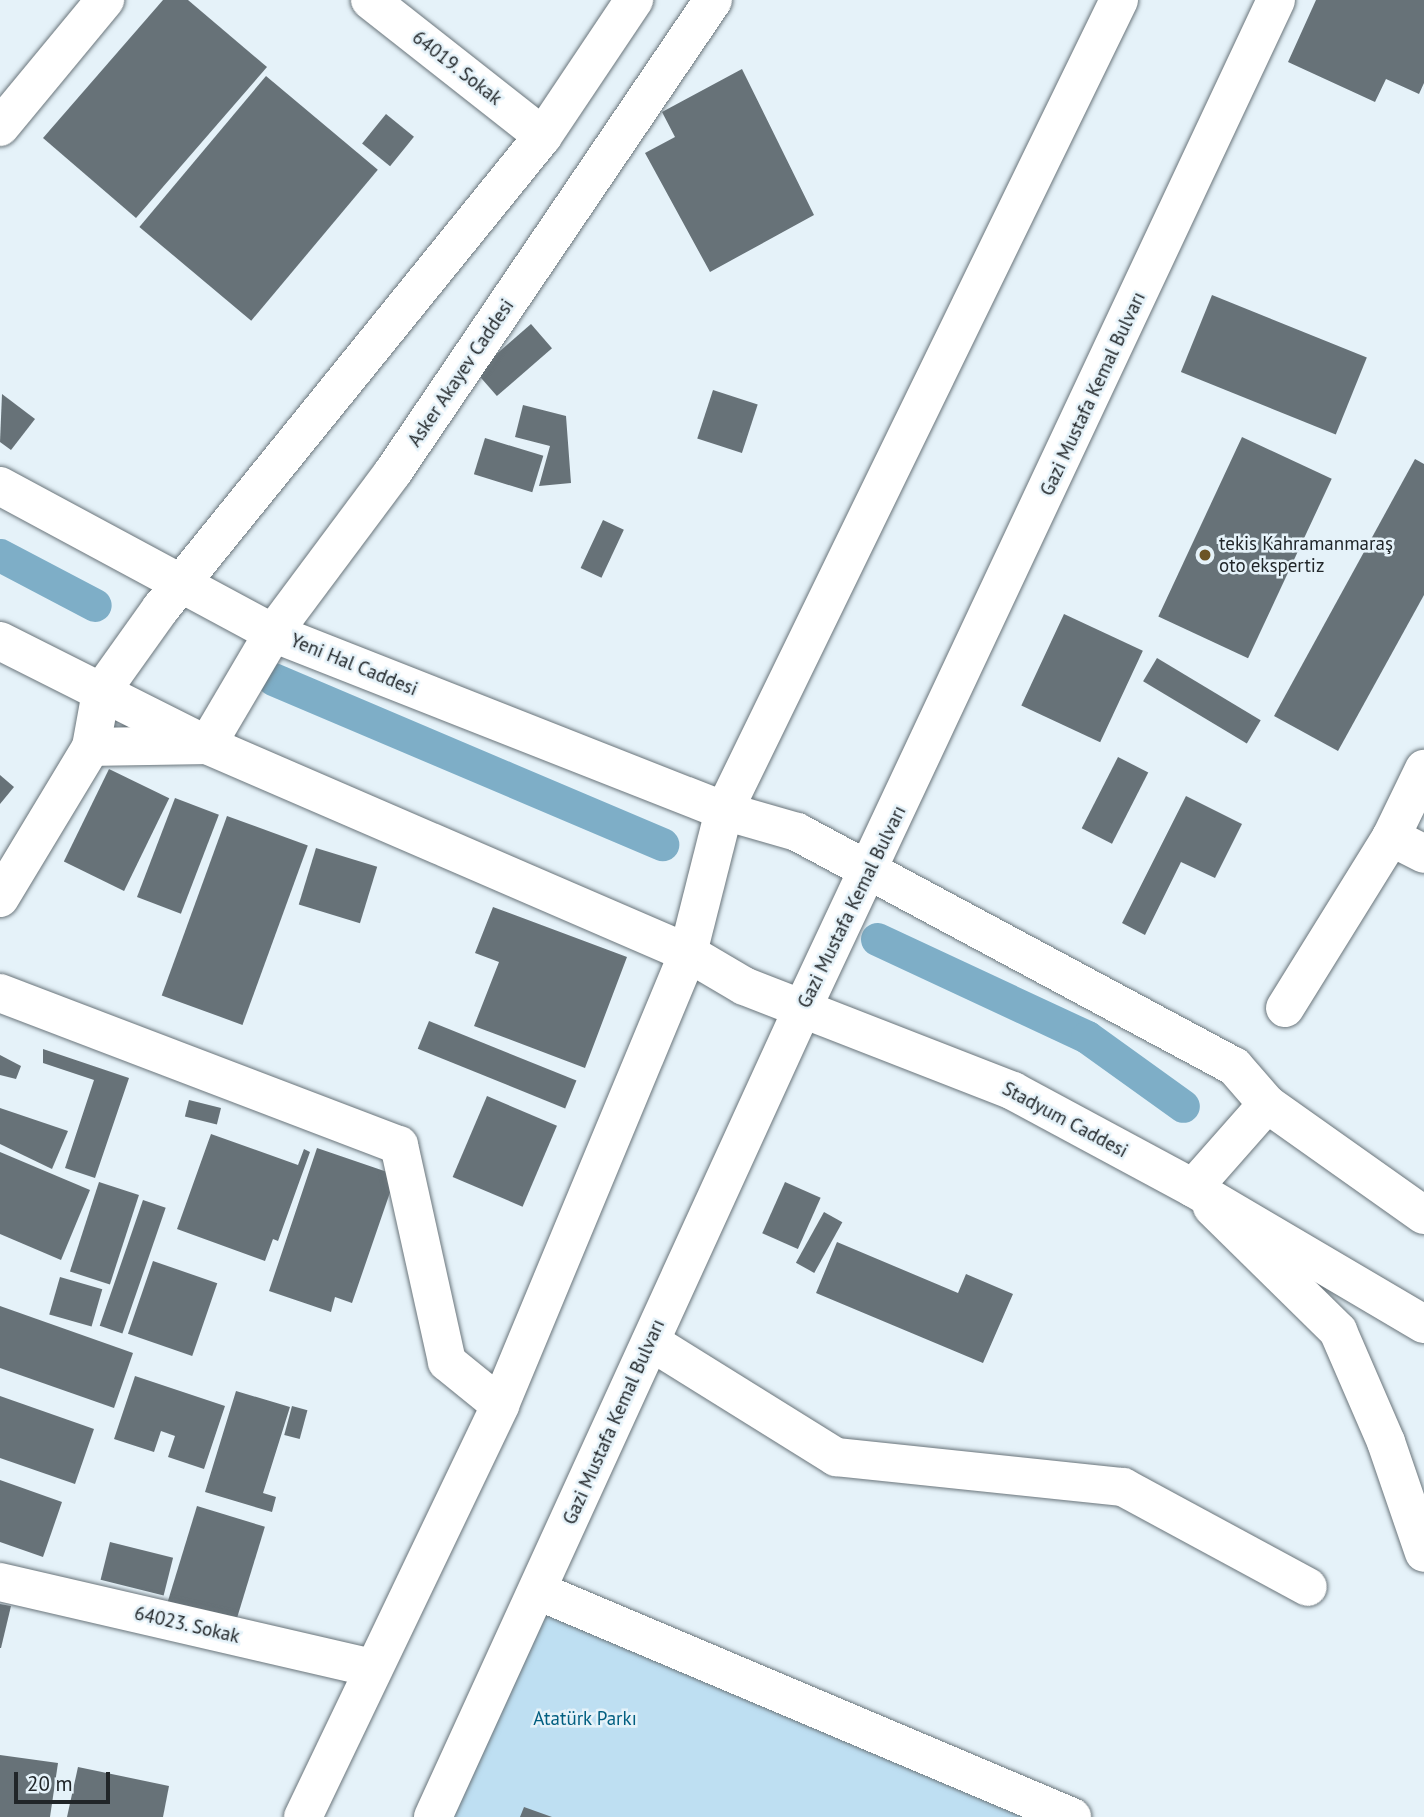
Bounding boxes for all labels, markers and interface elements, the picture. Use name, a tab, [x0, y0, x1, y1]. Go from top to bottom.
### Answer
street label: 64019. Sokak	[407, 26, 507, 110]
street label: Gazi Mustafa Kemal Bulvarı	[1036, 288, 1150, 500]
street label: Asker Akayev Caddesi	[403, 294, 519, 452]
place label: tekis Kahramanmaraş oto ekspertiz	[1219, 533, 1393, 577]
marker: tekis Kahramanmaraş oto ekspertiz	[1197, 547, 1213, 563]
street label: Yeni Hal Caddesi	[287, 629, 421, 701]
street label: Gazi Mustafa Kemal Bulvarı	[793, 802, 911, 1012]
street label: Stadyum Caddesi	[998, 1077, 1132, 1163]
street label: Gazi Mustafa Kemal Bulvarı	[558, 1316, 670, 1528]
street label: 64023. Sokak	[131, 1602, 243, 1648]
park label: Atatürk Parkı	[533, 1708, 637, 1730]
scale bar	[18, 1758, 114, 1802]
text: 20 m	[27, 1770, 73, 1797]

